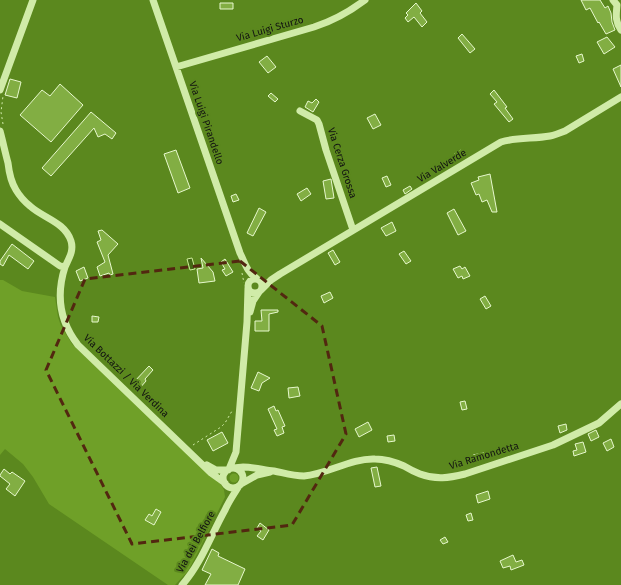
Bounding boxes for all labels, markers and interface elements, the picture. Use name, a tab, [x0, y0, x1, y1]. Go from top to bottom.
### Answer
street label: Via Luigi Sturzo	[235, 14, 305, 44]
street label: Via Luigi Pirandello	[186, 80, 226, 166]
street label: Via Cerza Grossa	[325, 126, 359, 200]
street label: Via Valverde	[415, 147, 469, 185]
street label: Via Bottazzi / Via Verdina	[81, 332, 171, 420]
street label: Via Ramondetta	[448, 440, 520, 472]
street label: Via dei Belfiore	[174, 509, 218, 575]

